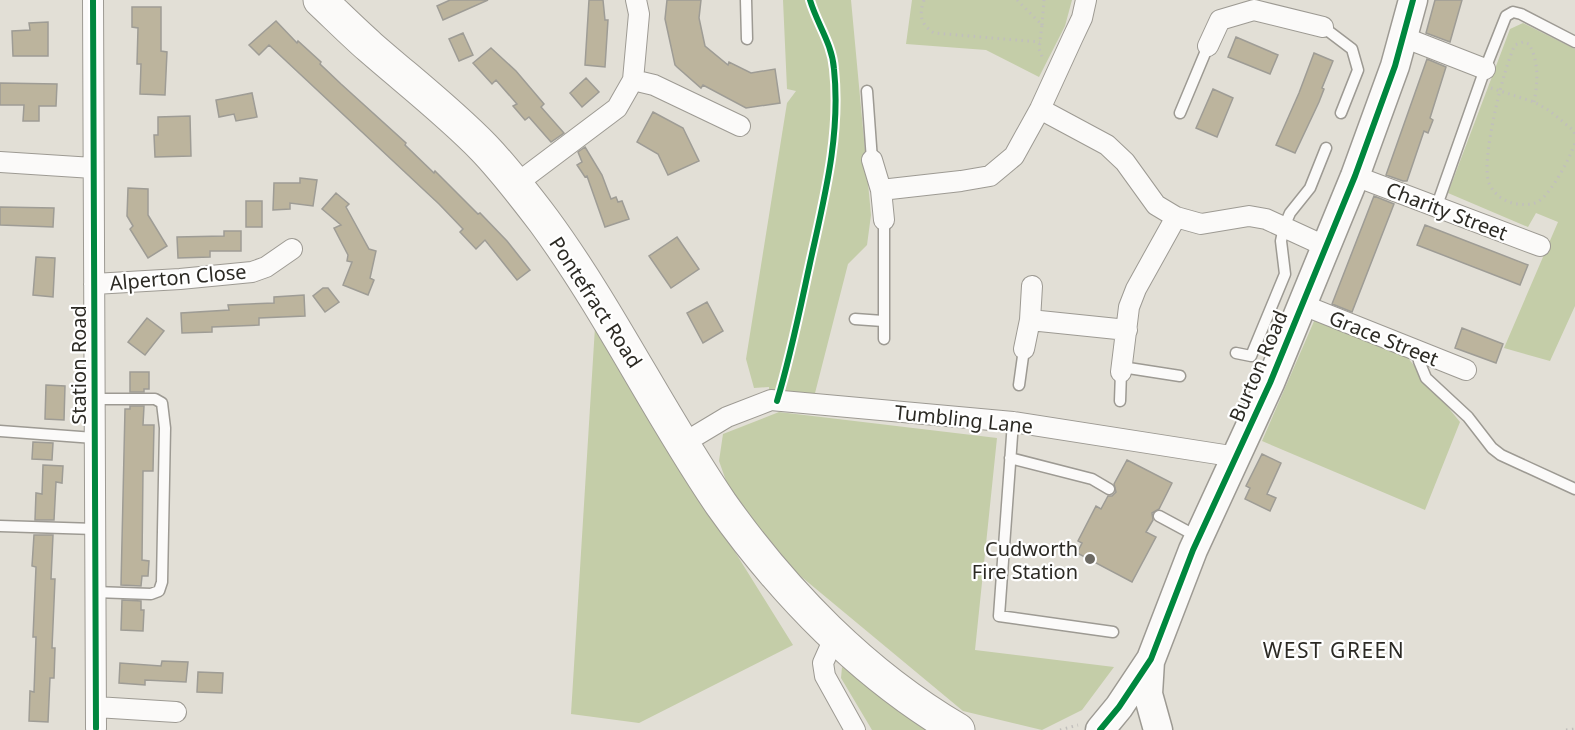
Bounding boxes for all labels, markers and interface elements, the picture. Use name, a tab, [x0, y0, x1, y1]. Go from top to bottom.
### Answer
street label: Charity Street	[1382, 175, 1512, 247]
street label: Pontefract Road	[544, 231, 648, 373]
street label: Alperton Close	[108, 258, 248, 296]
street label: Grace Street	[1325, 304, 1443, 372]
street label: Station Road	[65, 305, 92, 425]
street label: Burton Road	[1222, 306, 1294, 426]
street label: Tumbling Lane	[893, 398, 1035, 440]
place label: Cudworth Fire Station	[972, 535, 1078, 585]
marker: Cudworth Fire Station	[1083, 552, 1097, 566]
district label: WEST GREEN	[1263, 636, 1405, 664]

